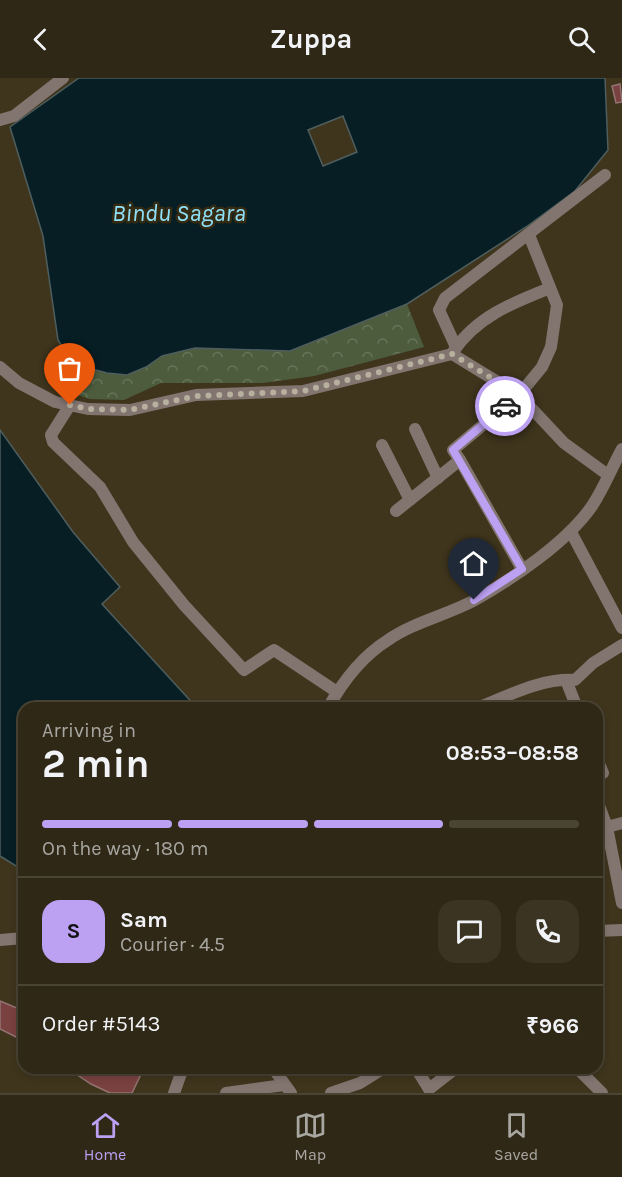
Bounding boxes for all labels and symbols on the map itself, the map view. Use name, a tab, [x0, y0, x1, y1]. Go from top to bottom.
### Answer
water label: Bindu Sagara	[112, 199, 246, 227]
pin	[44, 343, 95, 405]
courier	[475, 376, 535, 436]
pin	[448, 538, 499, 600]

